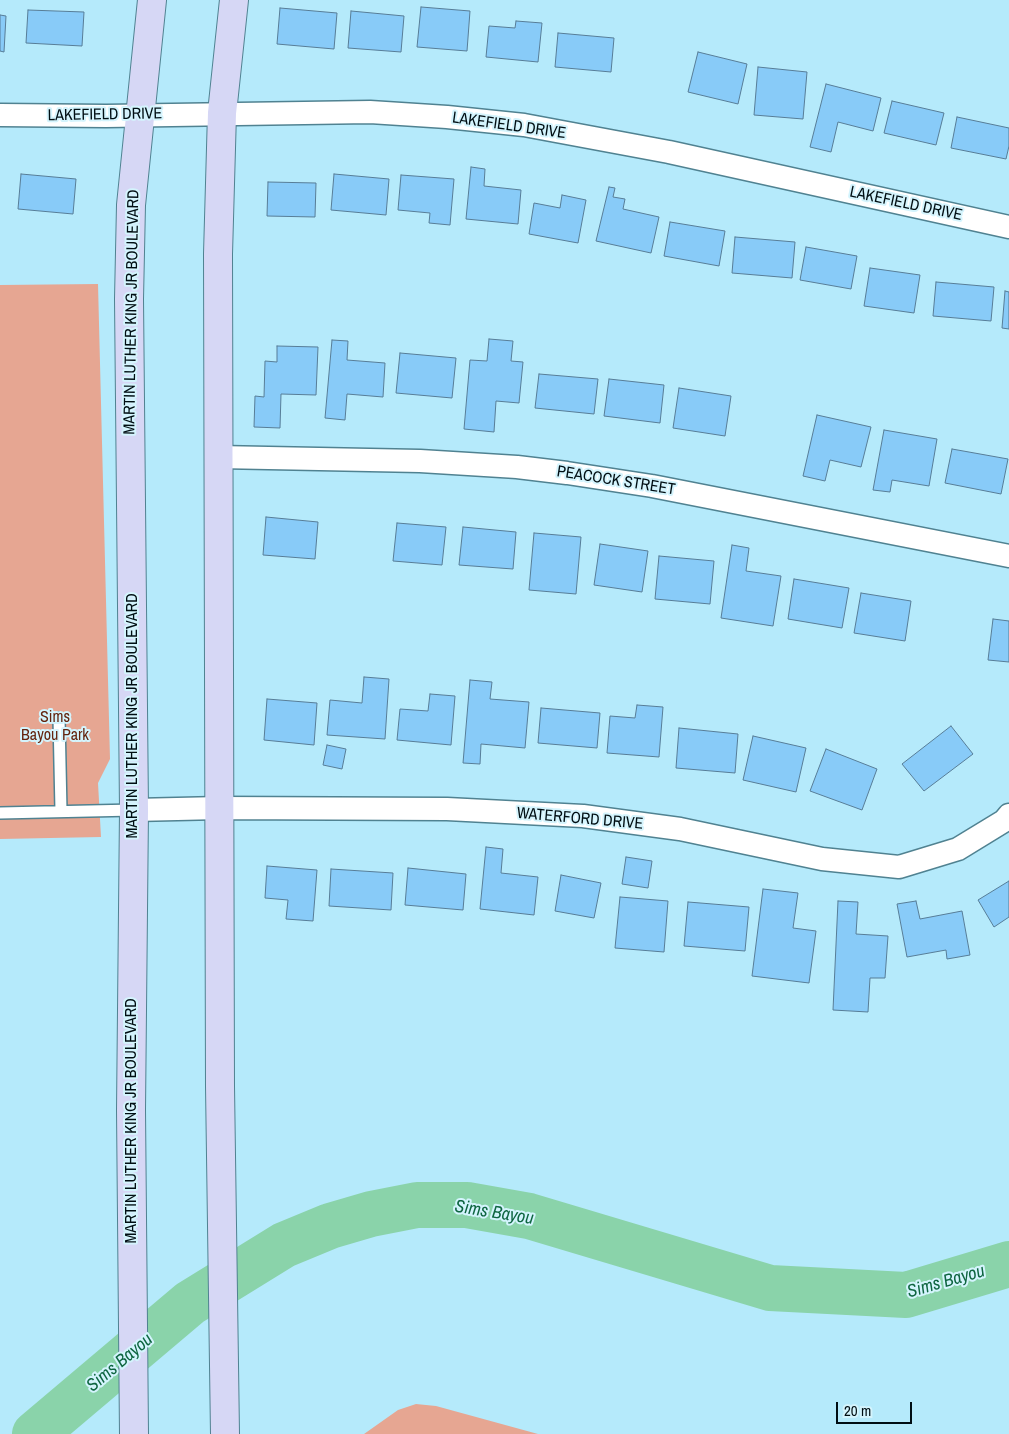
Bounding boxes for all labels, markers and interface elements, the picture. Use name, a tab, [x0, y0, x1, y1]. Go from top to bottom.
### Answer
street label: LAKEFIELD DRIVE	[48, 104, 162, 126]
street label: LAKEFIELD DRIVE	[451, 109, 567, 143]
street label: LAKEFIELD DRIVE	[848, 183, 964, 225]
street label: MARTIN LUTHER KING JR BOULEVARD	[120, 189, 144, 435]
street label: PEACOCK STREET	[555, 462, 677, 500]
street label: MARTIN LUTHER KING JR BOULEVARD	[123, 593, 143, 839]
park label: Sims Bayou Park	[21, 708, 89, 746]
street label: WATERFORD DRIVE	[516, 804, 644, 834]
street label: MARTIN LUTHER KING JR BOULEVARD	[122, 998, 142, 1244]
water label: Sims Bayou	[453, 1196, 535, 1230]
water label: Sims Bayou	[905, 1261, 987, 1303]
water label: Sims Bayou	[83, 1329, 157, 1397]
scale bar	[839, 1392, 915, 1424]
text: 20 m	[844, 1400, 871, 1421]

